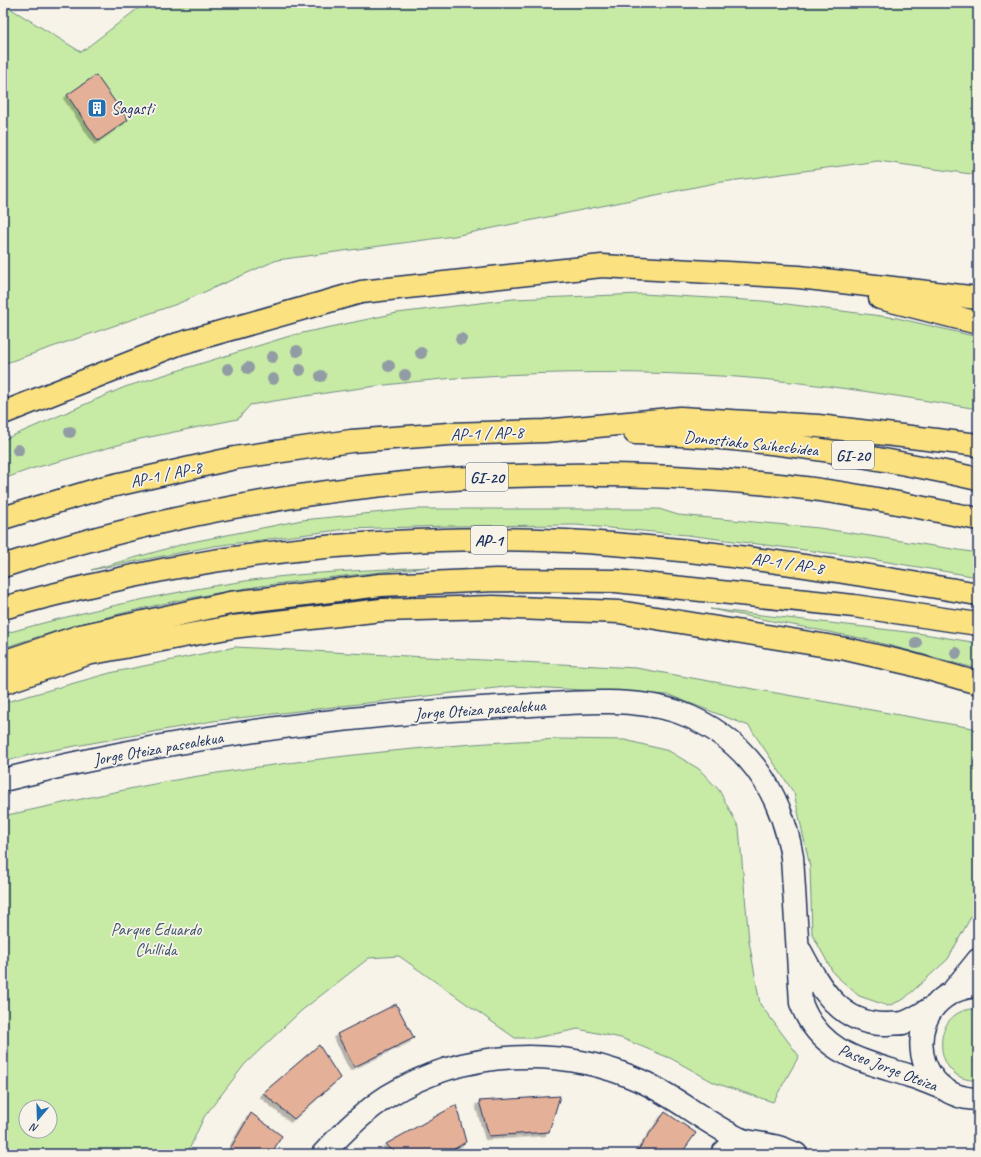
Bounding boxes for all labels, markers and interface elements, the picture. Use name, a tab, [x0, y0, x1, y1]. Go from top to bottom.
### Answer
building icon: Sagasti	[86, 97, 108, 119]
place label: Sagasti	[111, 98, 157, 119]
street label: AP-1 / AP-8	[450, 422, 526, 445]
street label: Donostiako Saihesbidea	[683, 426, 820, 461]
road number: GI-20	[832, 441, 874, 469]
street label: AP-1 / AP-8	[128, 456, 206, 492]
road number: GI-20	[466, 463, 508, 491]
road number: AP-1	[471, 526, 507, 554]
street label: AP-1 / AP-8	[750, 548, 828, 579]
street label: Jorge Oteiza pasealekua	[413, 694, 547, 725]
street label: Jorge Oteiza pasealekua	[91, 727, 226, 770]
park label: Parque Eduardo Chillida	[111, 919, 202, 960]
street label: Paseo Jorge Oteiza	[835, 1039, 941, 1096]
north arrow	[18, 1099, 58, 1139]
text: N	[27, 1120, 40, 1136]

